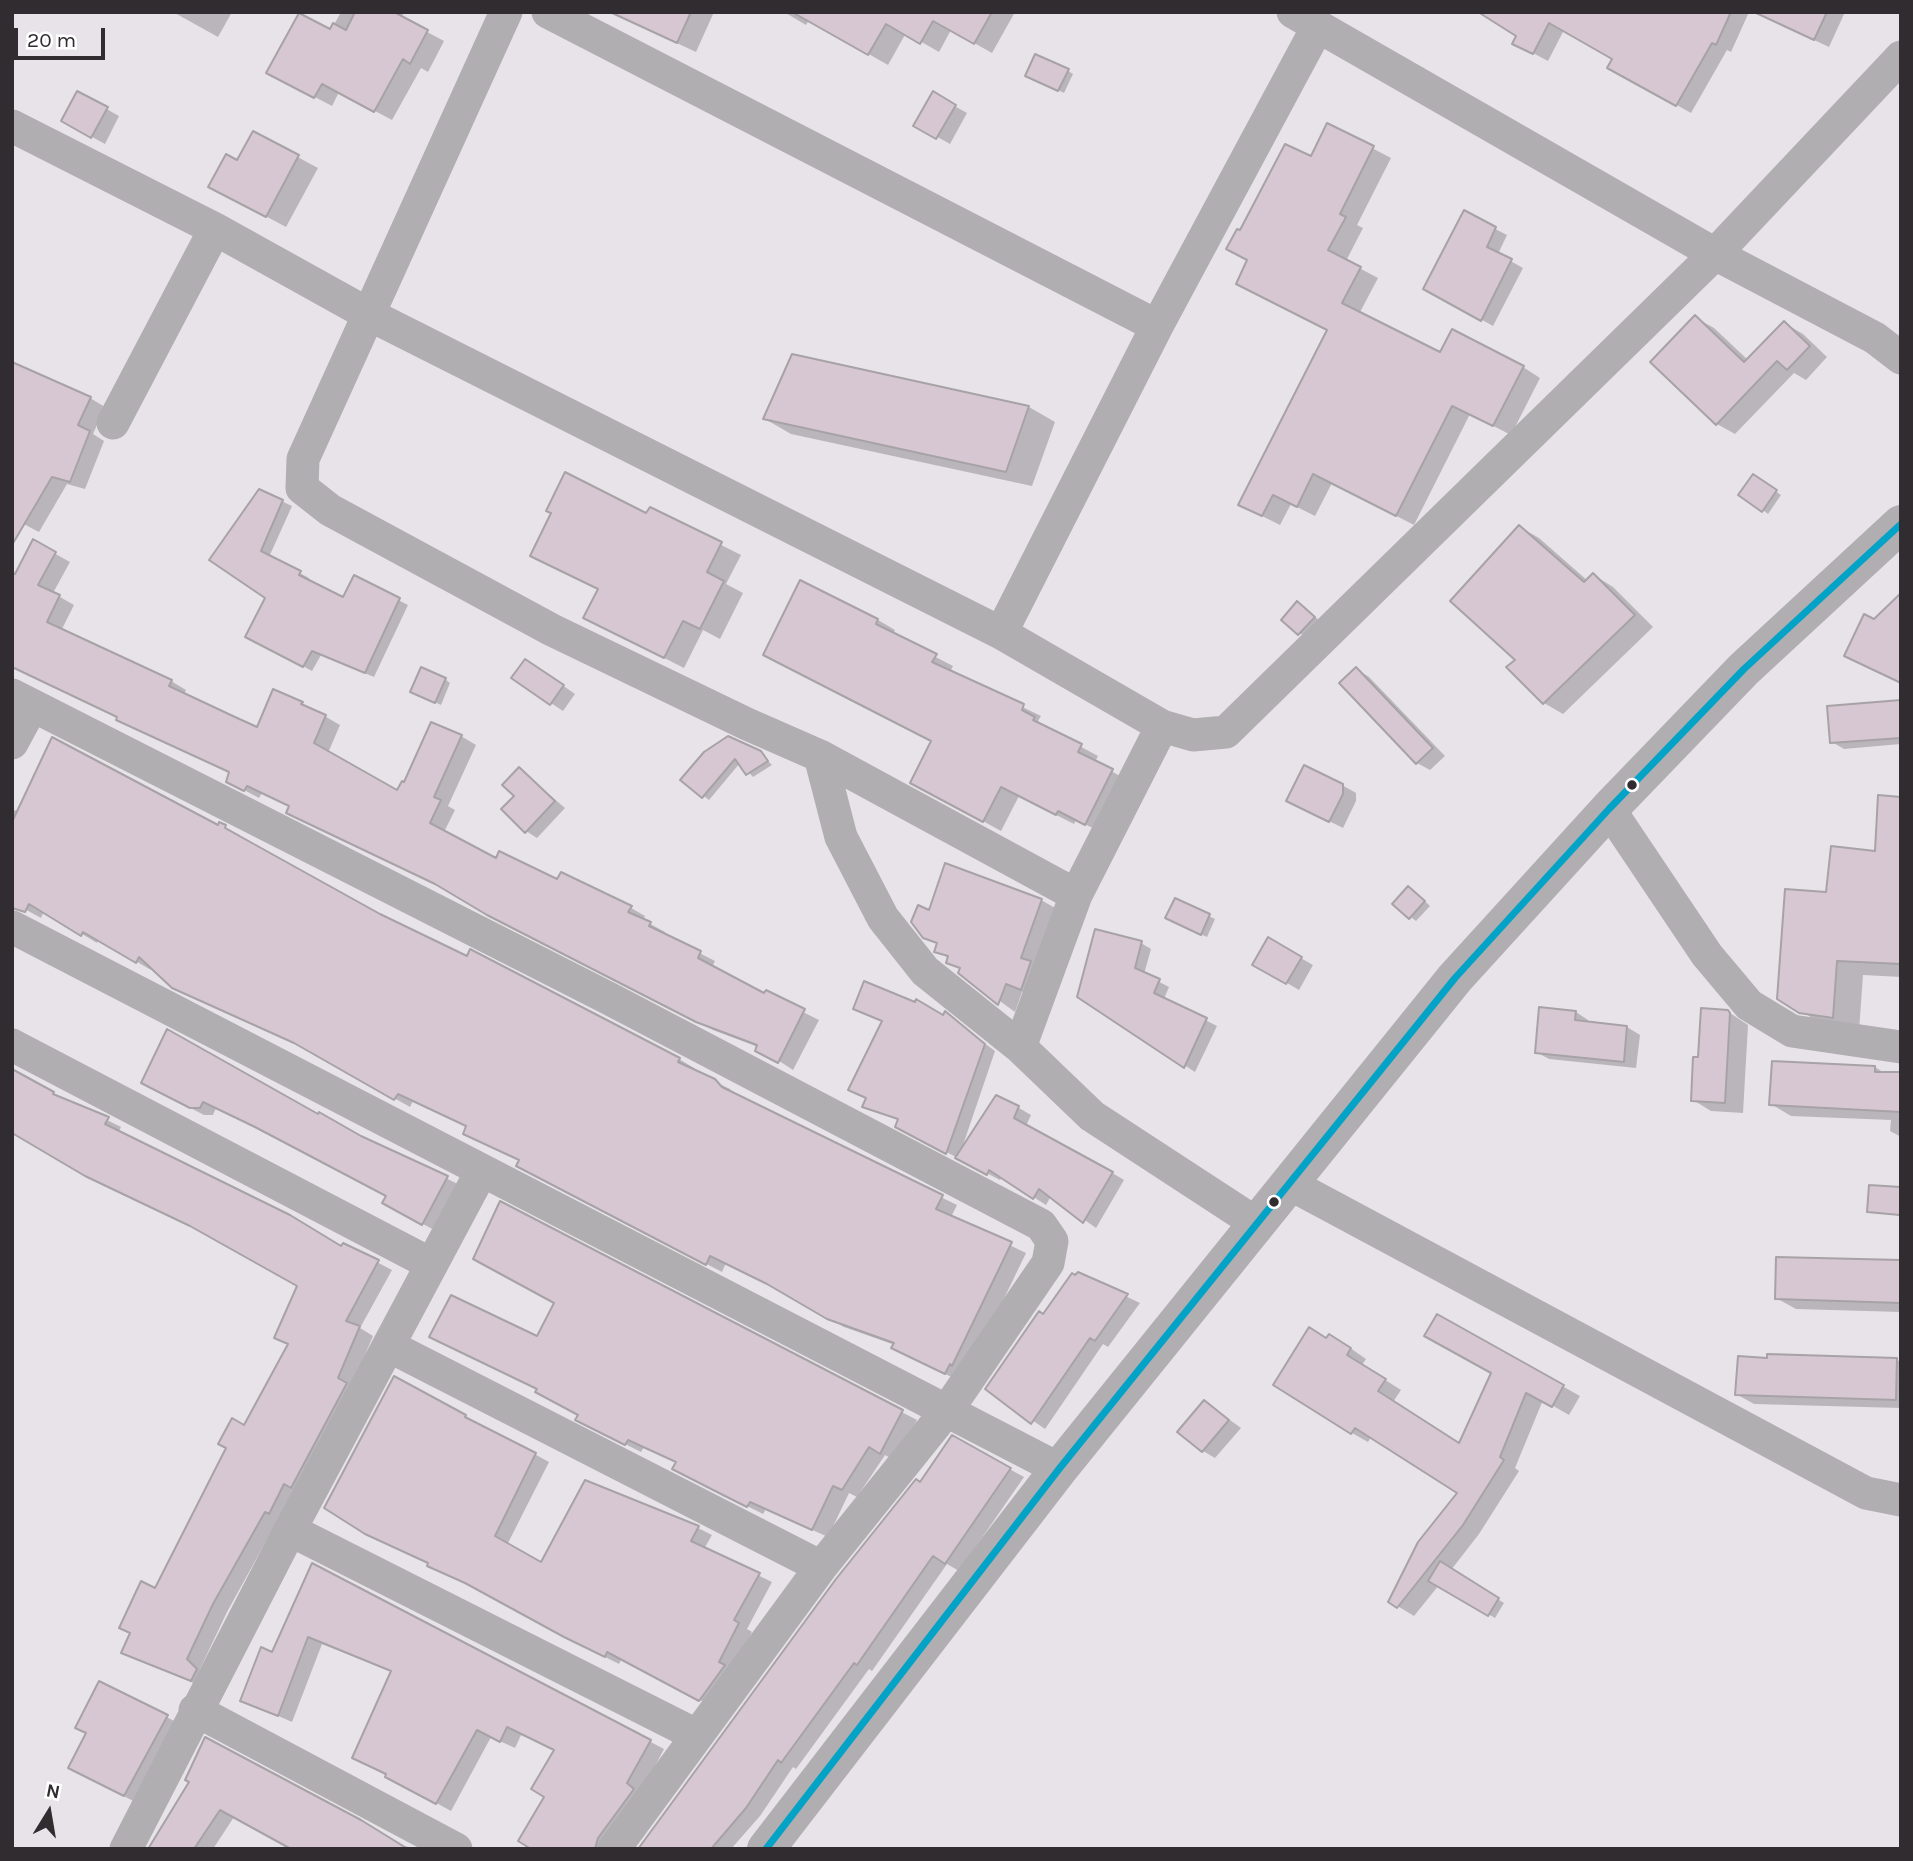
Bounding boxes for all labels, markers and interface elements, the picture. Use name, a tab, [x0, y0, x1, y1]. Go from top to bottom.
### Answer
scale bar	[18, 14, 108, 58]
text: 20 m	[27, 28, 76, 52]
unlabelled marker	[1625, 778, 1639, 792]
unlabelled marker	[1267, 1195, 1281, 1209]
north arrow	[14, 1777, 84, 1847]
text: N	[44, 1779, 62, 1803]

